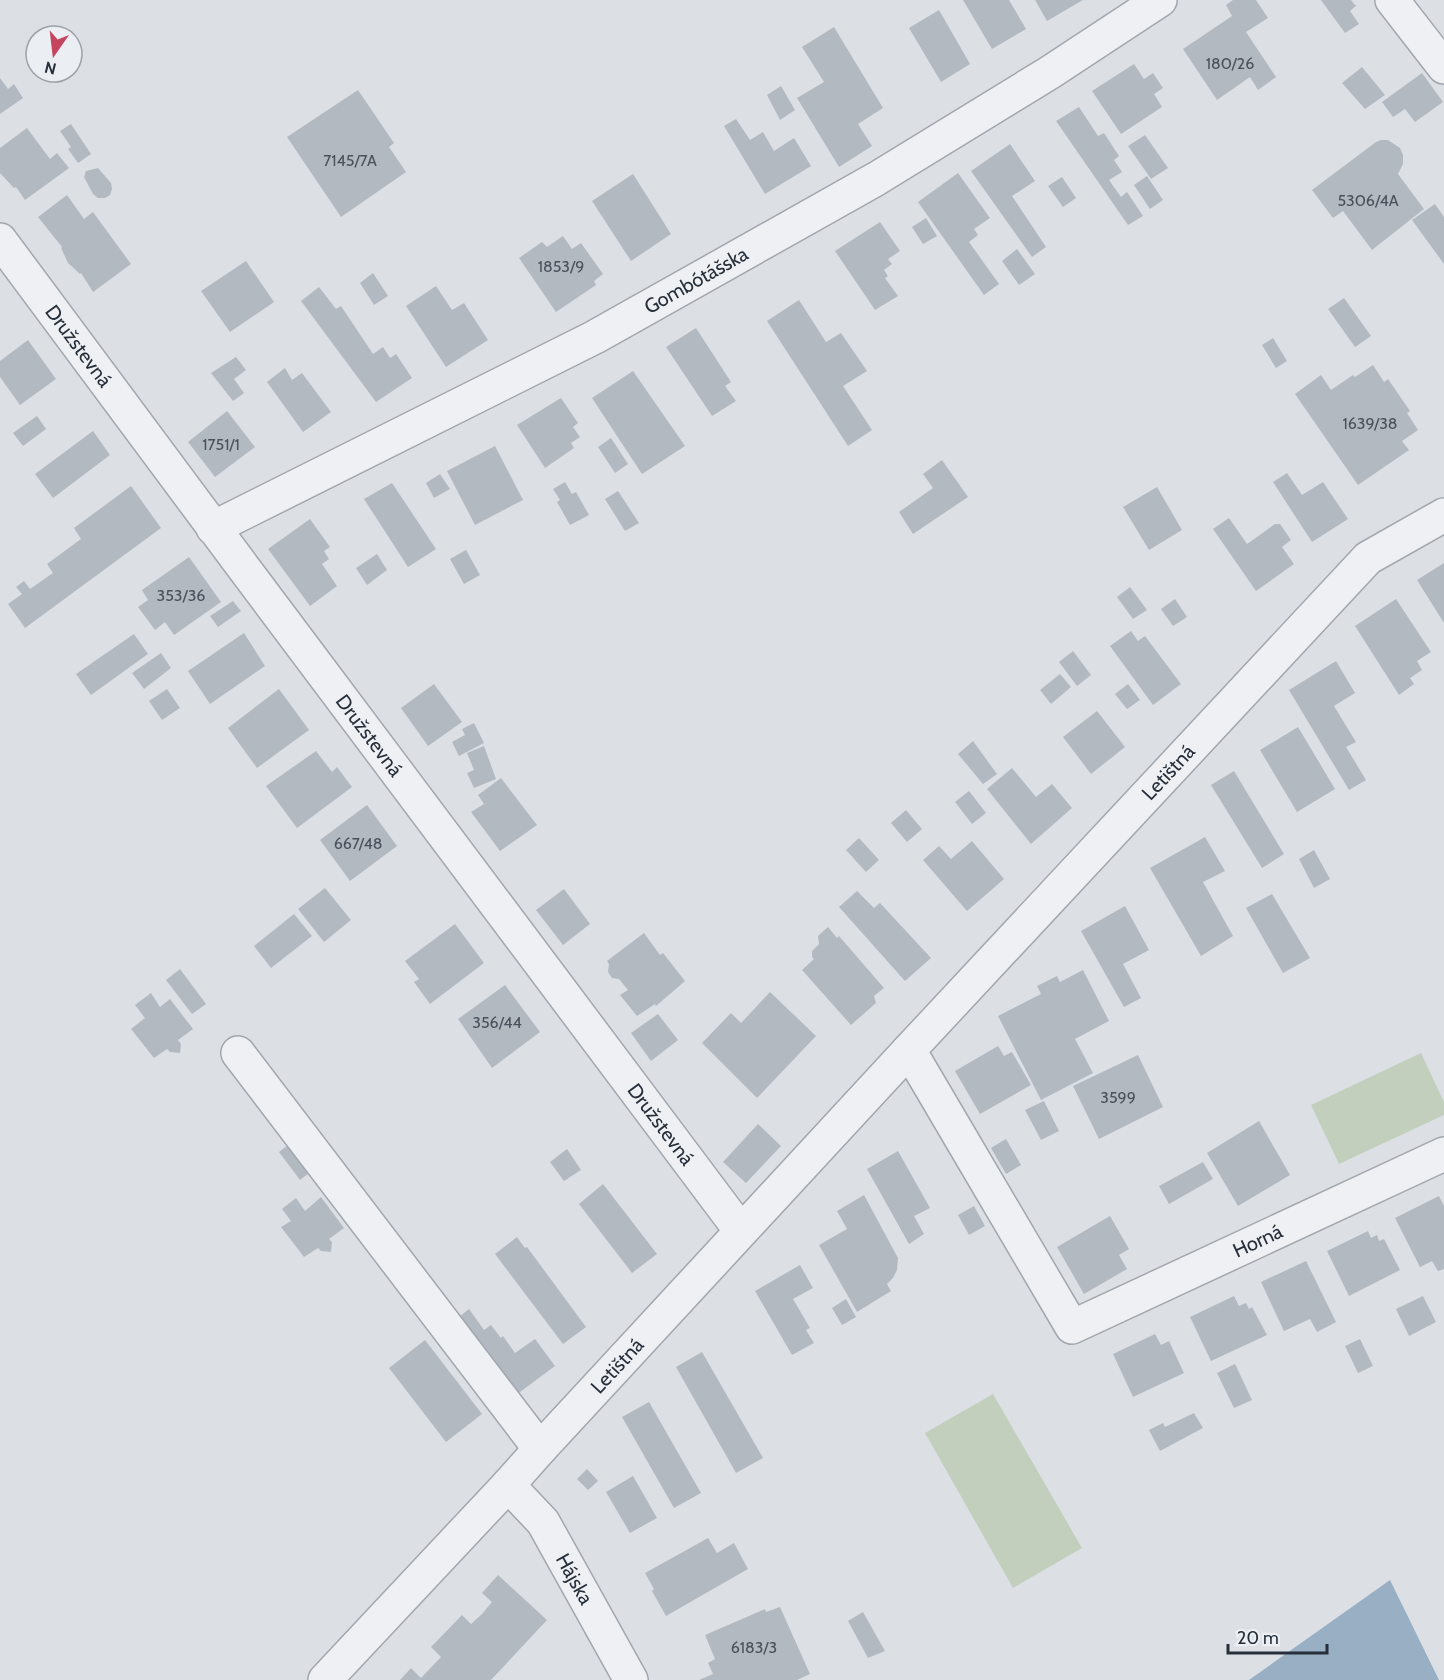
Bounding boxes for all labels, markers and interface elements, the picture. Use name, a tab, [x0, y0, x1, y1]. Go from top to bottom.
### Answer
north arrow	[24, 24, 84, 84]
house number: 180/26	[1206, 54, 1254, 73]
text: N	[43, 57, 58, 79]
house number: 7145/7A	[323, 151, 377, 170]
house number: 5306/4A	[1337, 191, 1399, 210]
street label: Gombótášska	[640, 241, 752, 319]
house number: 1853/9	[538, 257, 584, 276]
street label: Družstevná	[40, 300, 117, 392]
house number: 1639/38	[1342, 414, 1398, 433]
house number: 1751/1	[202, 435, 240, 454]
house number: 353/36	[157, 586, 205, 605]
street label: Družstevná	[331, 690, 408, 782]
street label: Letištná	[1137, 739, 1200, 805]
house number: 667/48	[334, 834, 382, 853]
house number: 356/44	[472, 1013, 522, 1032]
street label: Družstevná	[622, 1079, 700, 1170]
house number: 3599	[1100, 1088, 1136, 1107]
street label: Horná	[1229, 1219, 1286, 1263]
street label: Letištná	[585, 1333, 649, 1398]
street label: Hájska	[551, 1549, 599, 1609]
scale bar	[1228, 1617, 1327, 1655]
text: 20 m	[1237, 1627, 1279, 1649]
house number: 6183/3	[731, 1638, 777, 1657]

